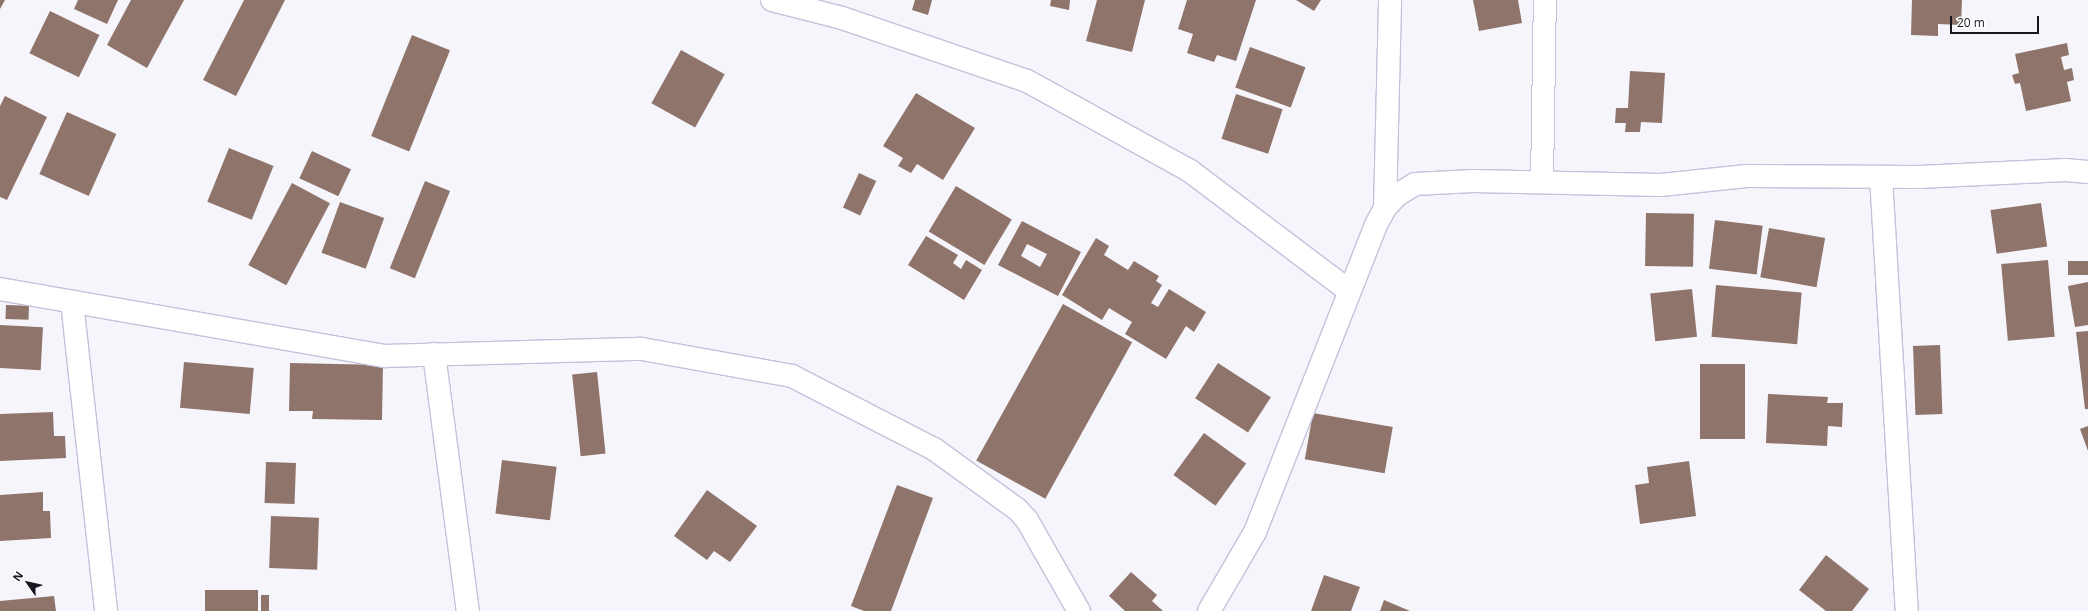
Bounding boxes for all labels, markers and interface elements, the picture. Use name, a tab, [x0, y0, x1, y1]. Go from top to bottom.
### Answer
scale bar	[1952, 8, 2041, 34]
text: 20 m	[1957, 14, 1985, 31]
north arrow	[8, 563, 48, 603]
text: N	[9, 568, 26, 584]

